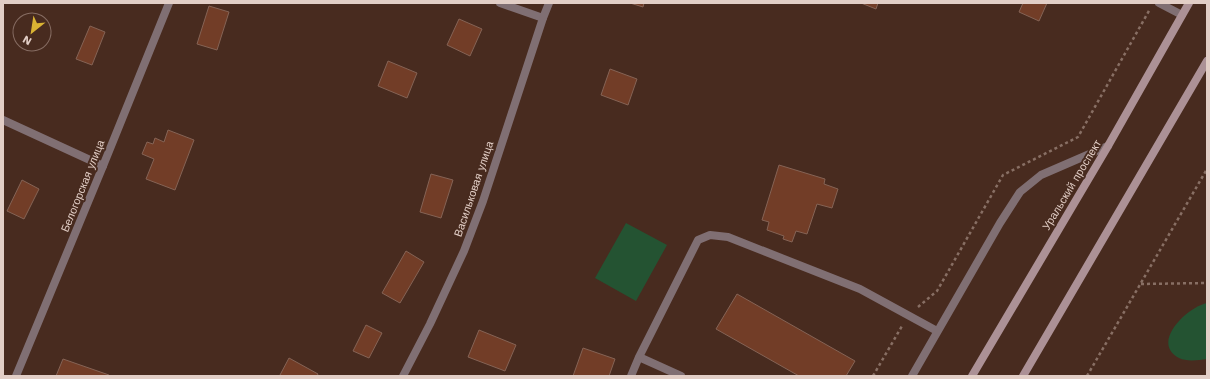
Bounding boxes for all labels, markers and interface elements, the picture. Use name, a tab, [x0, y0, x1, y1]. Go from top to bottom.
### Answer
north arrow	[12, 12, 52, 52]
text: N	[20, 33, 34, 48]
street label: Белогорская улица	[59, 137, 108, 234]
street label: Уральский проспект	[1040, 138, 1104, 232]
street label: Васильковая улица	[452, 139, 497, 238]

